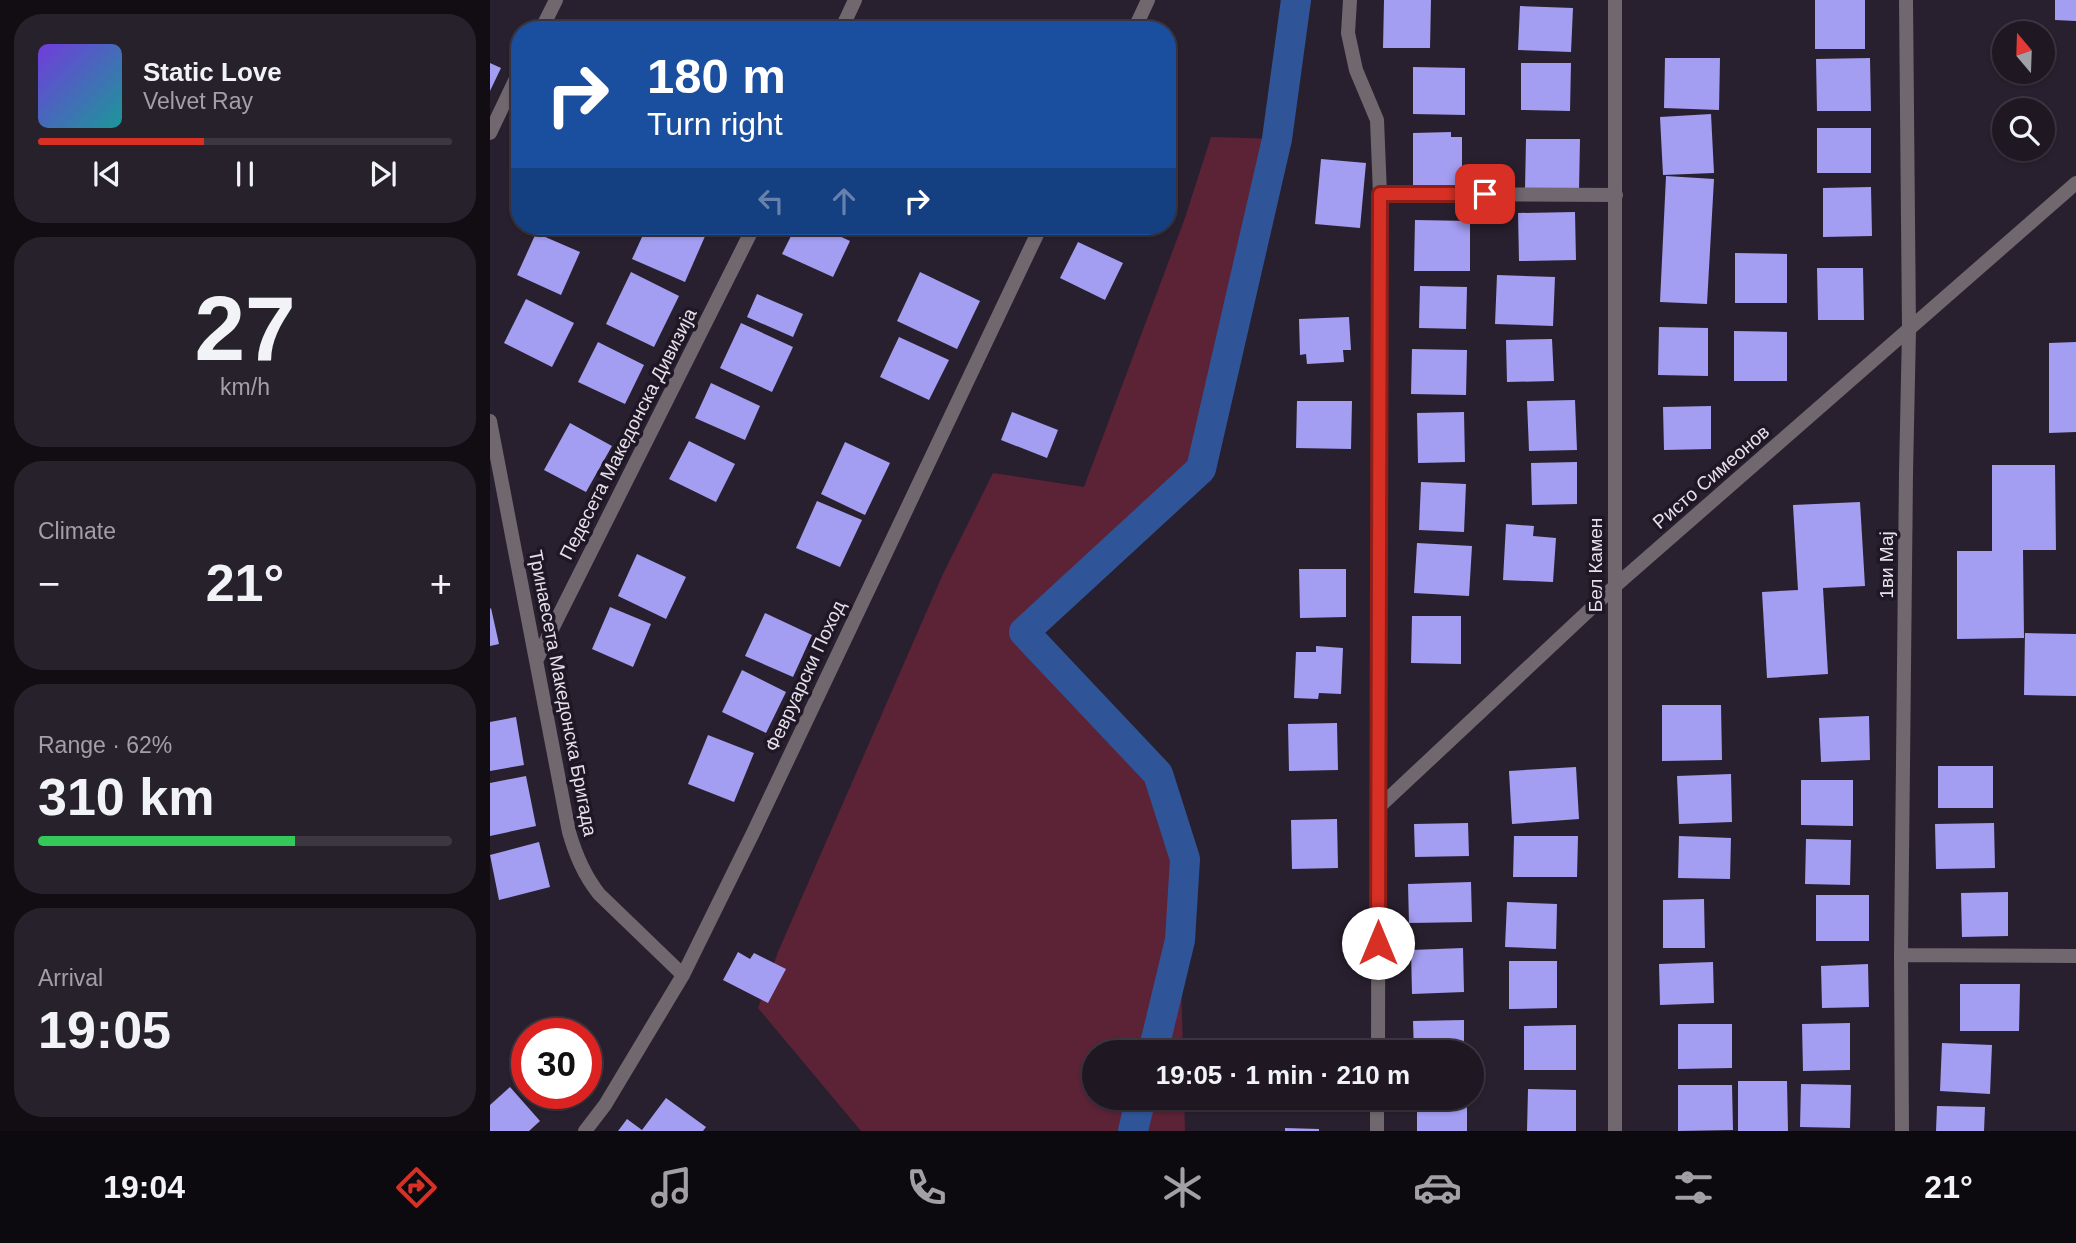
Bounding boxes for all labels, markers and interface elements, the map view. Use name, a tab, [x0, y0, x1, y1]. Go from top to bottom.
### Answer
north arrow	[1992, 21, 2054, 84]
map controls	[1992, 21, 2055, 161]
icon: right	[532, 49, 623, 140]
text: 180 m	[647, 49, 786, 103]
text: Static Love	[143, 57, 282, 87]
text: Velvet Ray	[143, 88, 253, 114]
button: search	[1992, 98, 2055, 161]
text: Turn right	[647, 106, 783, 142]
icon: previous	[88, 155, 126, 193]
icon: pause	[226, 155, 264, 193]
icon: next	[364, 155, 402, 193]
pin	[1455, 164, 1515, 224]
icon: arrive	[1466, 175, 1504, 213]
icon: left	[752, 182, 790, 220]
icon: ahead	[825, 182, 863, 220]
icon: right	[898, 182, 936, 220]
text: 27	[194, 278, 296, 379]
street label: Педесета Македонска Дивизија	[555, 305, 701, 563]
text: km/h	[220, 374, 270, 400]
street label: Ристо Симеонов	[1649, 421, 1773, 533]
text: Climate	[38, 518, 116, 544]
street label: Бел Камен	[1585, 518, 1606, 612]
street label: 1ви Мај	[1876, 531, 1897, 599]
street label: Тринаесета Македонска Бригада	[525, 548, 601, 838]
text: 21°	[206, 554, 284, 612]
text: −	[38, 563, 60, 605]
text: +	[430, 563, 452, 605]
street label: Февруарски Поход	[761, 597, 849, 755]
text: Range · 62%	[38, 732, 172, 758]
text: 310 km	[38, 768, 214, 826]
position arrow	[1341, 906, 1415, 980]
text: Arrival	[38, 965, 103, 991]
text: 19:05	[38, 1001, 171, 1059]
speed limit sign: 30	[511, 1018, 602, 1109]
text: 19:05 · 1 min · 210 m	[1156, 1060, 1410, 1090]
icon: directions	[392, 1163, 441, 1212]
icon: music	[647, 1163, 696, 1212]
icon: phone	[902, 1163, 951, 1212]
icon: climate	[1158, 1163, 1207, 1212]
icon: car	[1413, 1163, 1462, 1212]
icon: filters	[1669, 1163, 1718, 1212]
text: 19:04	[103, 1169, 185, 1205]
text: 21°	[1924, 1169, 1973, 1205]

